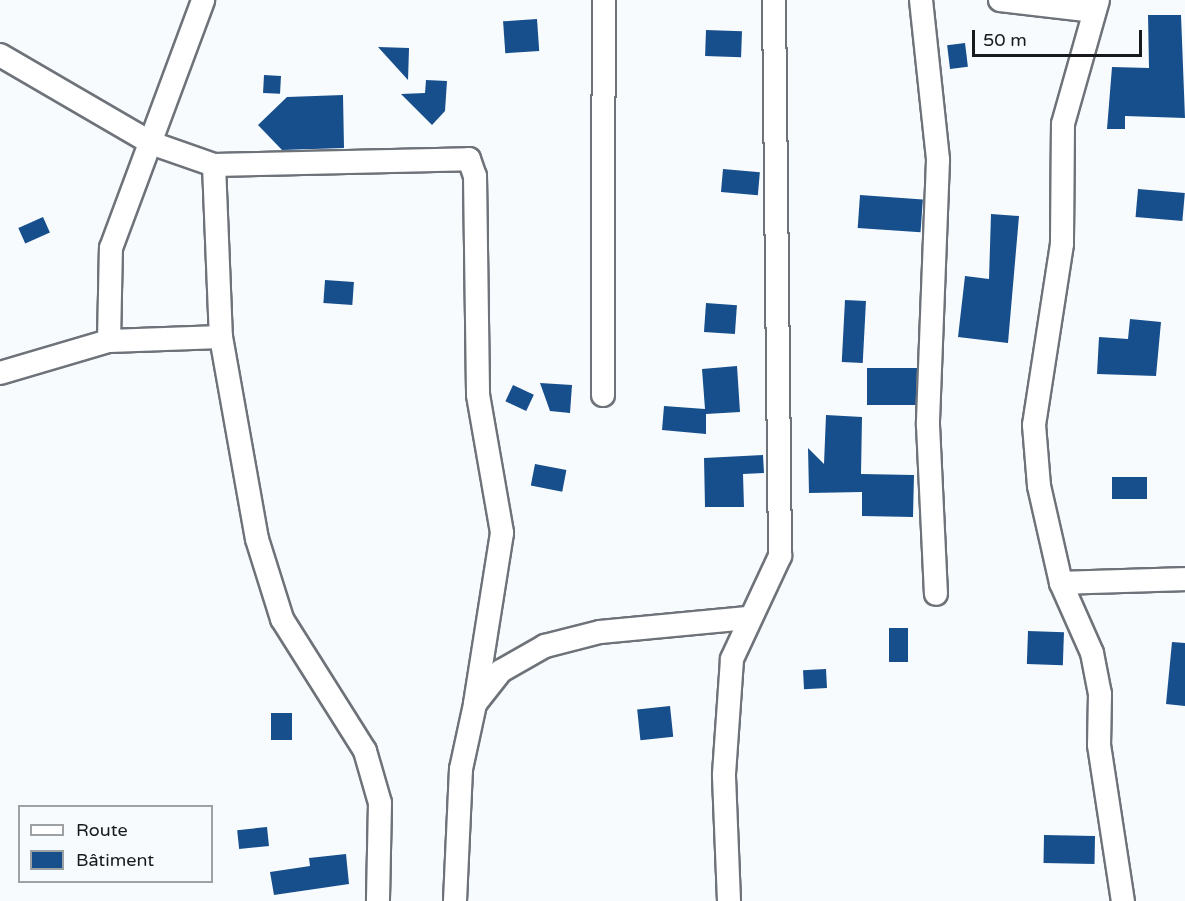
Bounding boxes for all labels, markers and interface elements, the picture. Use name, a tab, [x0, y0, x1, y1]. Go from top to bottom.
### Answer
scale bar	[975, 18, 1144, 56]
text: 50 m	[983, 29, 1027, 51]
legend	[18, 805, 213, 883]
text: Route	[76, 819, 128, 841]
text: Bâtiment	[76, 849, 154, 871]

